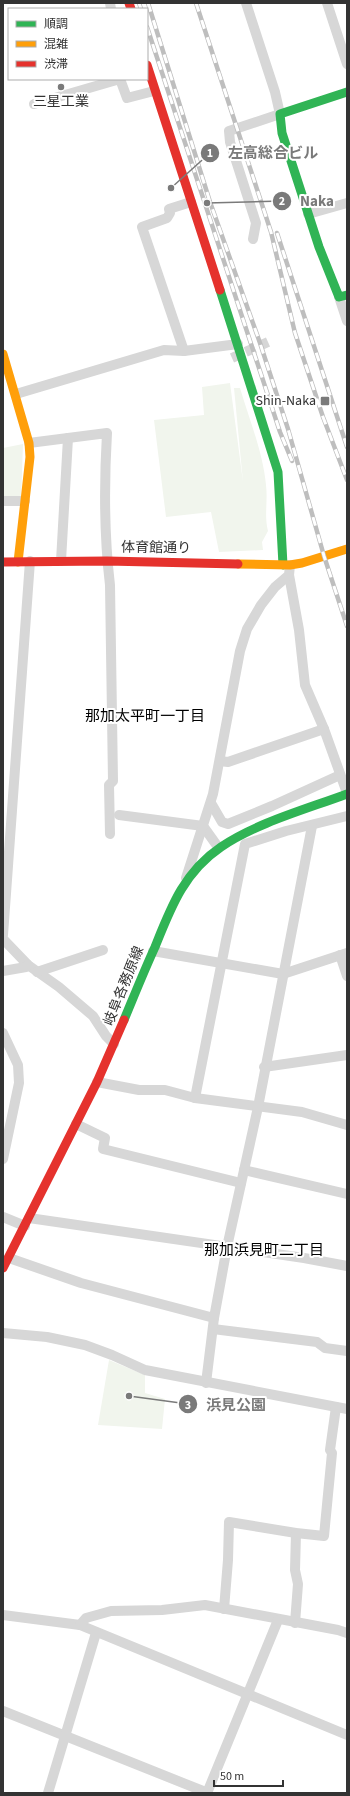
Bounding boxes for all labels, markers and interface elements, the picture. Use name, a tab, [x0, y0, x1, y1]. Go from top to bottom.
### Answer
legend	[8, 8, 148, 80]
text: 順調	[44, 16, 68, 33]
text: 混雑	[44, 36, 68, 53]
text: 渋滞	[44, 56, 68, 73]
marker: 三星工業	[56, 82, 66, 92]
place label: 三星工業	[33, 92, 89, 112]
callout: 左高総合ビル	[200, 139, 326, 166]
text: 左高総合ビル	[228, 143, 318, 164]
text: 1	[207, 145, 213, 162]
callout: Naka	[272, 188, 341, 215]
text: Naka	[300, 191, 334, 212]
text: 2	[279, 193, 285, 210]
place label: Shin-Naka	[255, 391, 316, 411]
marker: Shin-Naka	[319, 395, 331, 407]
street label: 体育館通り	[121, 537, 191, 559]
district label: 那加太平町一丁目	[85, 706, 205, 727]
street label: 岐阜各務原線	[99, 943, 149, 1029]
district label: 那加浜見町二丁目	[204, 1240, 324, 1261]
callout: 浜見公園	[178, 1391, 274, 1418]
text: 浜見公園	[206, 1395, 266, 1416]
text: 3	[185, 1397, 191, 1414]
scale bar	[214, 1762, 283, 1788]
text: 50 m	[220, 1768, 244, 1785]

